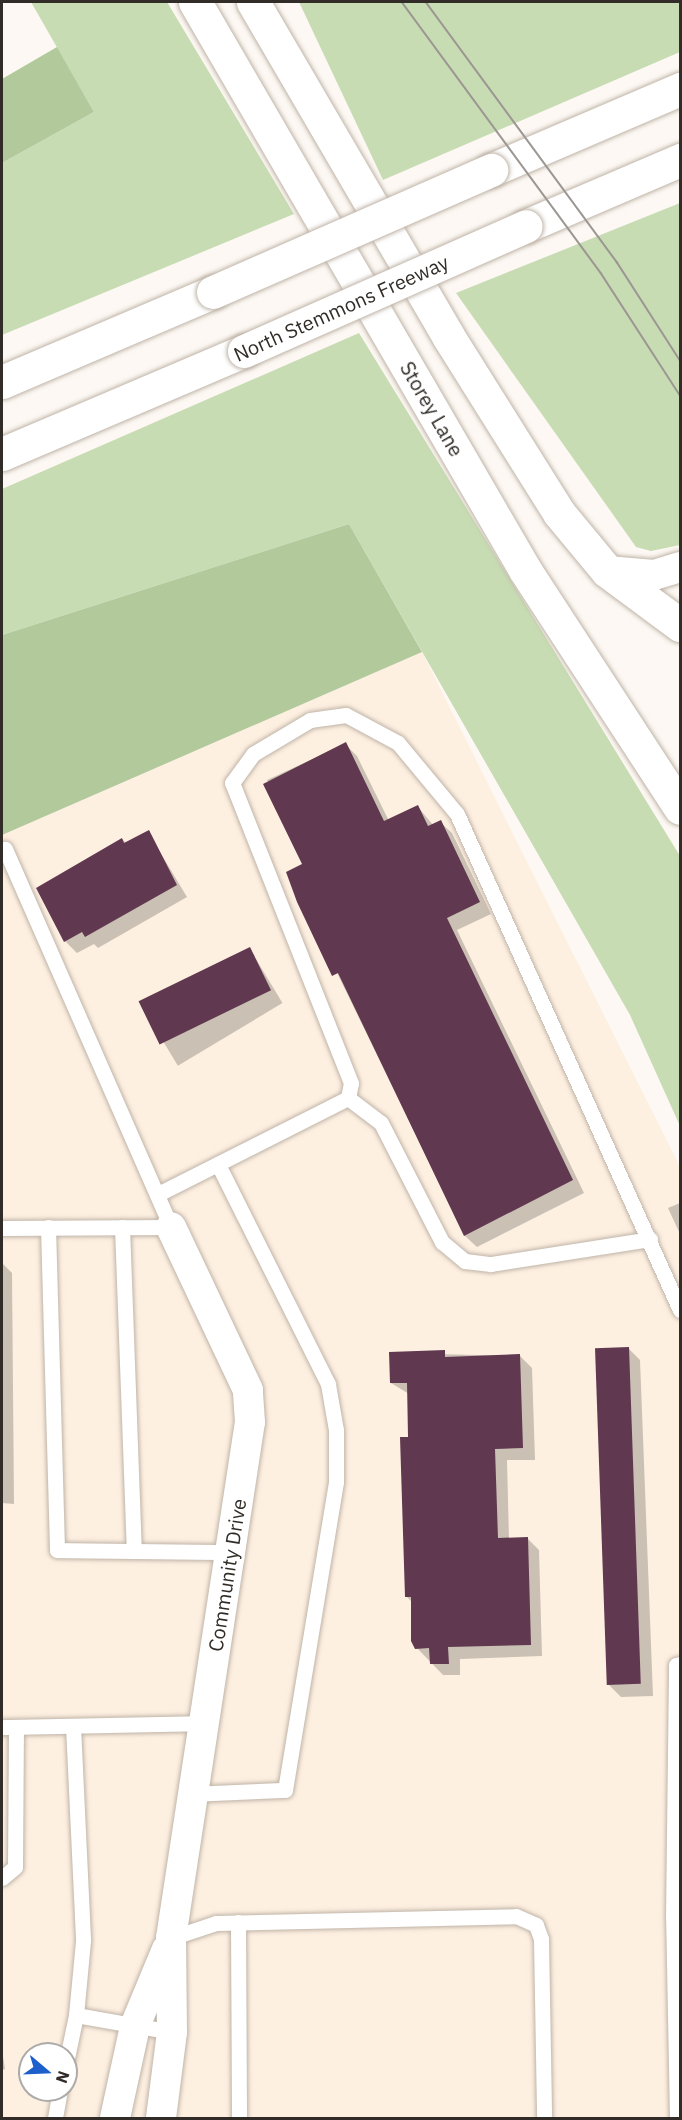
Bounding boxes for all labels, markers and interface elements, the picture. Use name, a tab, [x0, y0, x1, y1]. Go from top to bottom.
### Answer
street label: North Stemmons Freeway	[230, 250, 452, 366]
street label: Storey Lane	[395, 357, 469, 461]
street label: Community Drive	[203, 1497, 251, 1653]
north arrow	[18, 2042, 78, 2102]
text: N	[52, 2068, 74, 2086]

